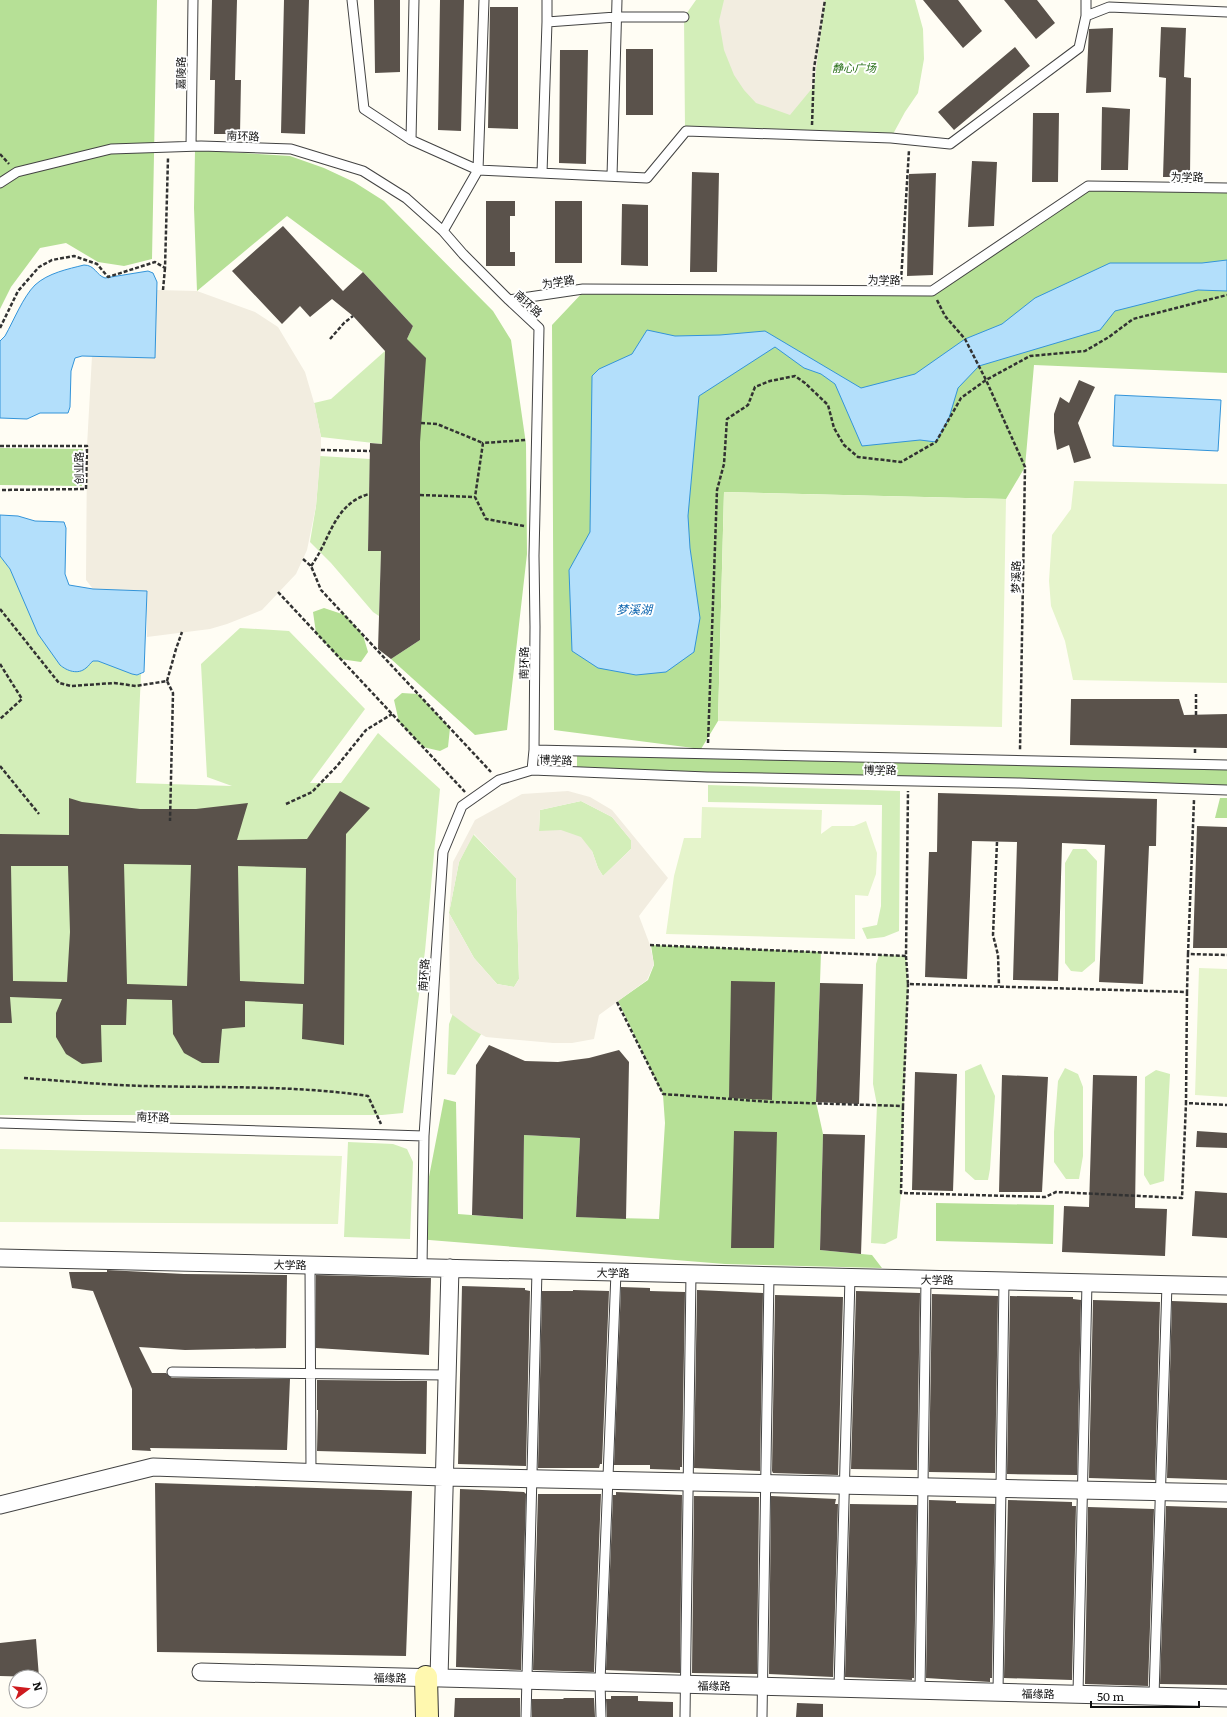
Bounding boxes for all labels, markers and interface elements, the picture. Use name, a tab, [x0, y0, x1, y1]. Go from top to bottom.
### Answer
street label: 嘉陵路	[172, 56, 188, 90]
park label: 静心广场	[832, 59, 877, 75]
street label: 南环路	[226, 126, 260, 144]
street label: 为学路	[1170, 168, 1204, 184]
street label: 为学路	[540, 271, 576, 291]
street label: 为学路	[867, 271, 901, 287]
street label: 南环路	[511, 286, 547, 320]
street label: 创业路	[70, 452, 86, 485]
street label: 梦溪路	[1007, 560, 1023, 594]
water label: 梦溪湖	[616, 600, 654, 618]
street label: 南环路	[515, 646, 531, 680]
street label: 博学路	[539, 750, 573, 768]
street label: 博学路	[863, 761, 897, 777]
street label: 南环路	[414, 958, 432, 992]
street label: 南环路	[136, 1107, 170, 1125]
street label: 大学路	[273, 1256, 307, 1272]
street label: 大学路	[596, 1264, 630, 1280]
street label: 大学路	[920, 1271, 954, 1287]
north arrow	[8, 1669, 48, 1709]
street label: 福缘路	[373, 1669, 407, 1685]
street label: 福缘路	[697, 1677, 731, 1693]
text: N	[30, 1680, 48, 1693]
scale bar	[1091, 1683, 1199, 1709]
street label: 福缘路	[1021, 1685, 1055, 1701]
text: 50 m	[1097, 1687, 1124, 1705]

